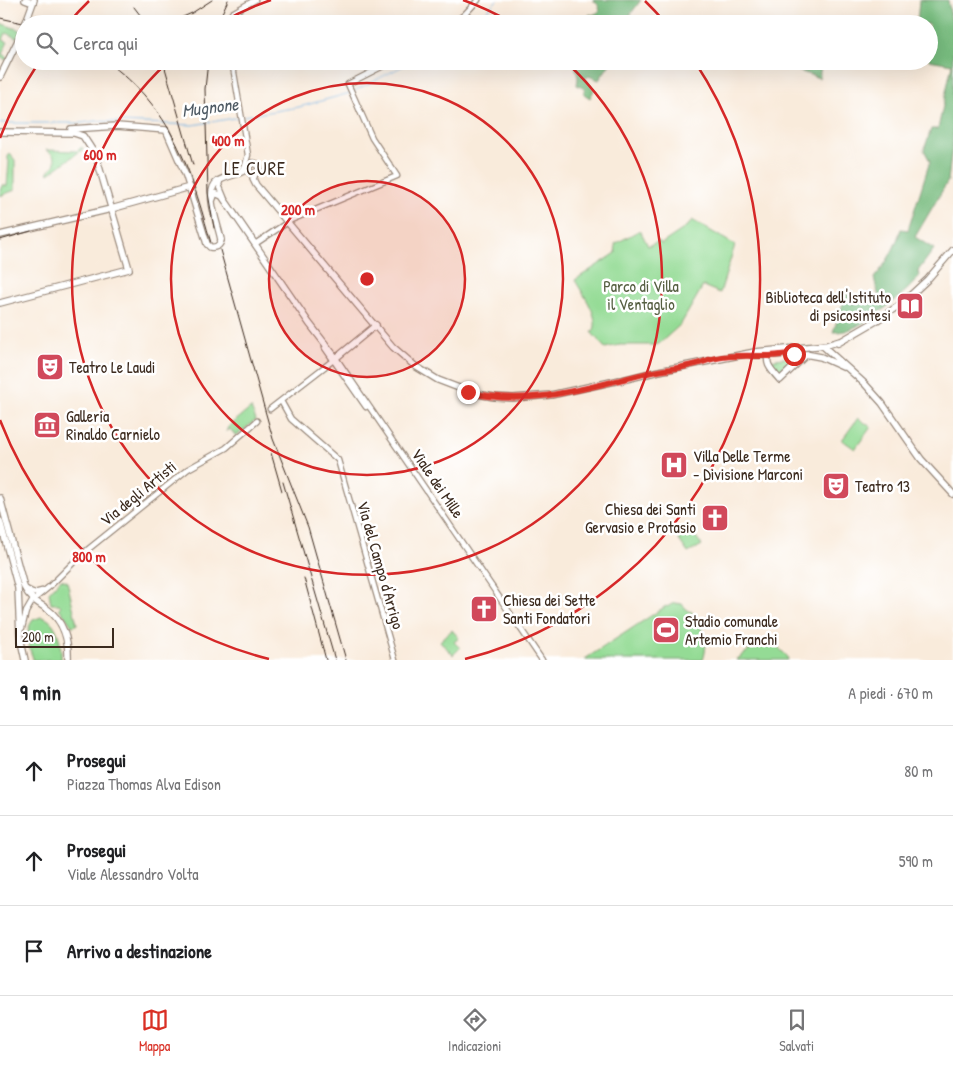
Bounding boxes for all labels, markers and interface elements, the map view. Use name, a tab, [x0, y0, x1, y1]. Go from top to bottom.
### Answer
search box	[15, 15, 938, 70]
icon: search	[33, 29, 61, 57]
text: Cerca qui	[73, 30, 138, 56]
water label: Mugnone	[180, 91, 240, 123]
text: 400 m	[212, 130, 244, 151]
text: 600 m	[83, 144, 117, 165]
district label: LE CURE	[224, 156, 286, 181]
text: 200 m	[281, 199, 315, 220]
centre of rings	[358, 270, 376, 288]
park label: Parco di Villa il Ventaglio	[603, 275, 679, 315]
place label: Biblioteca dell'Istituto di psicosintesi	[765, 286, 892, 326]
library icon: Biblioteca dell'Istituto di psicosintesi	[895, 291, 925, 321]
route start	[783, 343, 806, 366]
theatre icon: Teatro Le Laudi	[35, 352, 65, 382]
place label: Teatro Le Laudi	[69, 356, 155, 378]
route end	[457, 381, 480, 404]
place label: Galleria Rinaldo Carnielo	[66, 405, 161, 445]
museum icon: Galleria Rinaldo Carnielo	[32, 410, 62, 440]
street label: Viale dei Mille	[407, 444, 470, 523]
place label: Villa Delle Terme - Divisione Marconi	[693, 445, 803, 485]
hospital icon: Villa Delle Terme - Divisione Marconi	[659, 450, 689, 480]
street label: Via degli Artisti	[95, 455, 181, 531]
theatre icon: Teatro 13	[821, 471, 851, 501]
place label: Teatro 13	[855, 475, 910, 497]
street label: Via del Campo d'Arrigo	[352, 498, 410, 632]
place label: Chiesa dei Santi Gervasio e Protasio	[585, 498, 697, 538]
church icon: Chiesa dei Santi Gervasio e Protasio	[700, 503, 730, 533]
text: 800 m	[72, 546, 106, 567]
place label: Chiesa dei Sette Santi Fondatori	[503, 589, 596, 629]
church icon: Chiesa dei Sette Santi Fondatori	[469, 594, 499, 624]
place label: Stadio comunale Artemio Franchi	[685, 610, 779, 650]
sports icon: Stadio comunale Artemio Franchi	[651, 615, 681, 645]
scale bar	[15, 625, 114, 648]
text: 200 m	[22, 627, 54, 646]
text: 9 min	[20, 678, 61, 707]
text: A piedi · 670 m	[848, 682, 933, 704]
text: Prosegui	[67, 747, 126, 773]
icon: ahead	[20, 757, 48, 785]
text: 80 m	[904, 760, 933, 782]
text: Piazza Thomas Alva Edison	[67, 773, 221, 795]
text: Prosegui	[67, 837, 126, 863]
icon: ahead	[20, 847, 48, 875]
text: 590 m	[899, 850, 933, 872]
text: Viale Alessandro Volta	[67, 863, 198, 885]
icon: arrive	[20, 937, 48, 965]
text: Arrivo a destinazione	[67, 938, 212, 964]
tab: Mappa	[139, 1006, 170, 1055]
tab: Indicazioni	[448, 1006, 501, 1055]
tab: Salvati	[779, 1006, 814, 1055]

